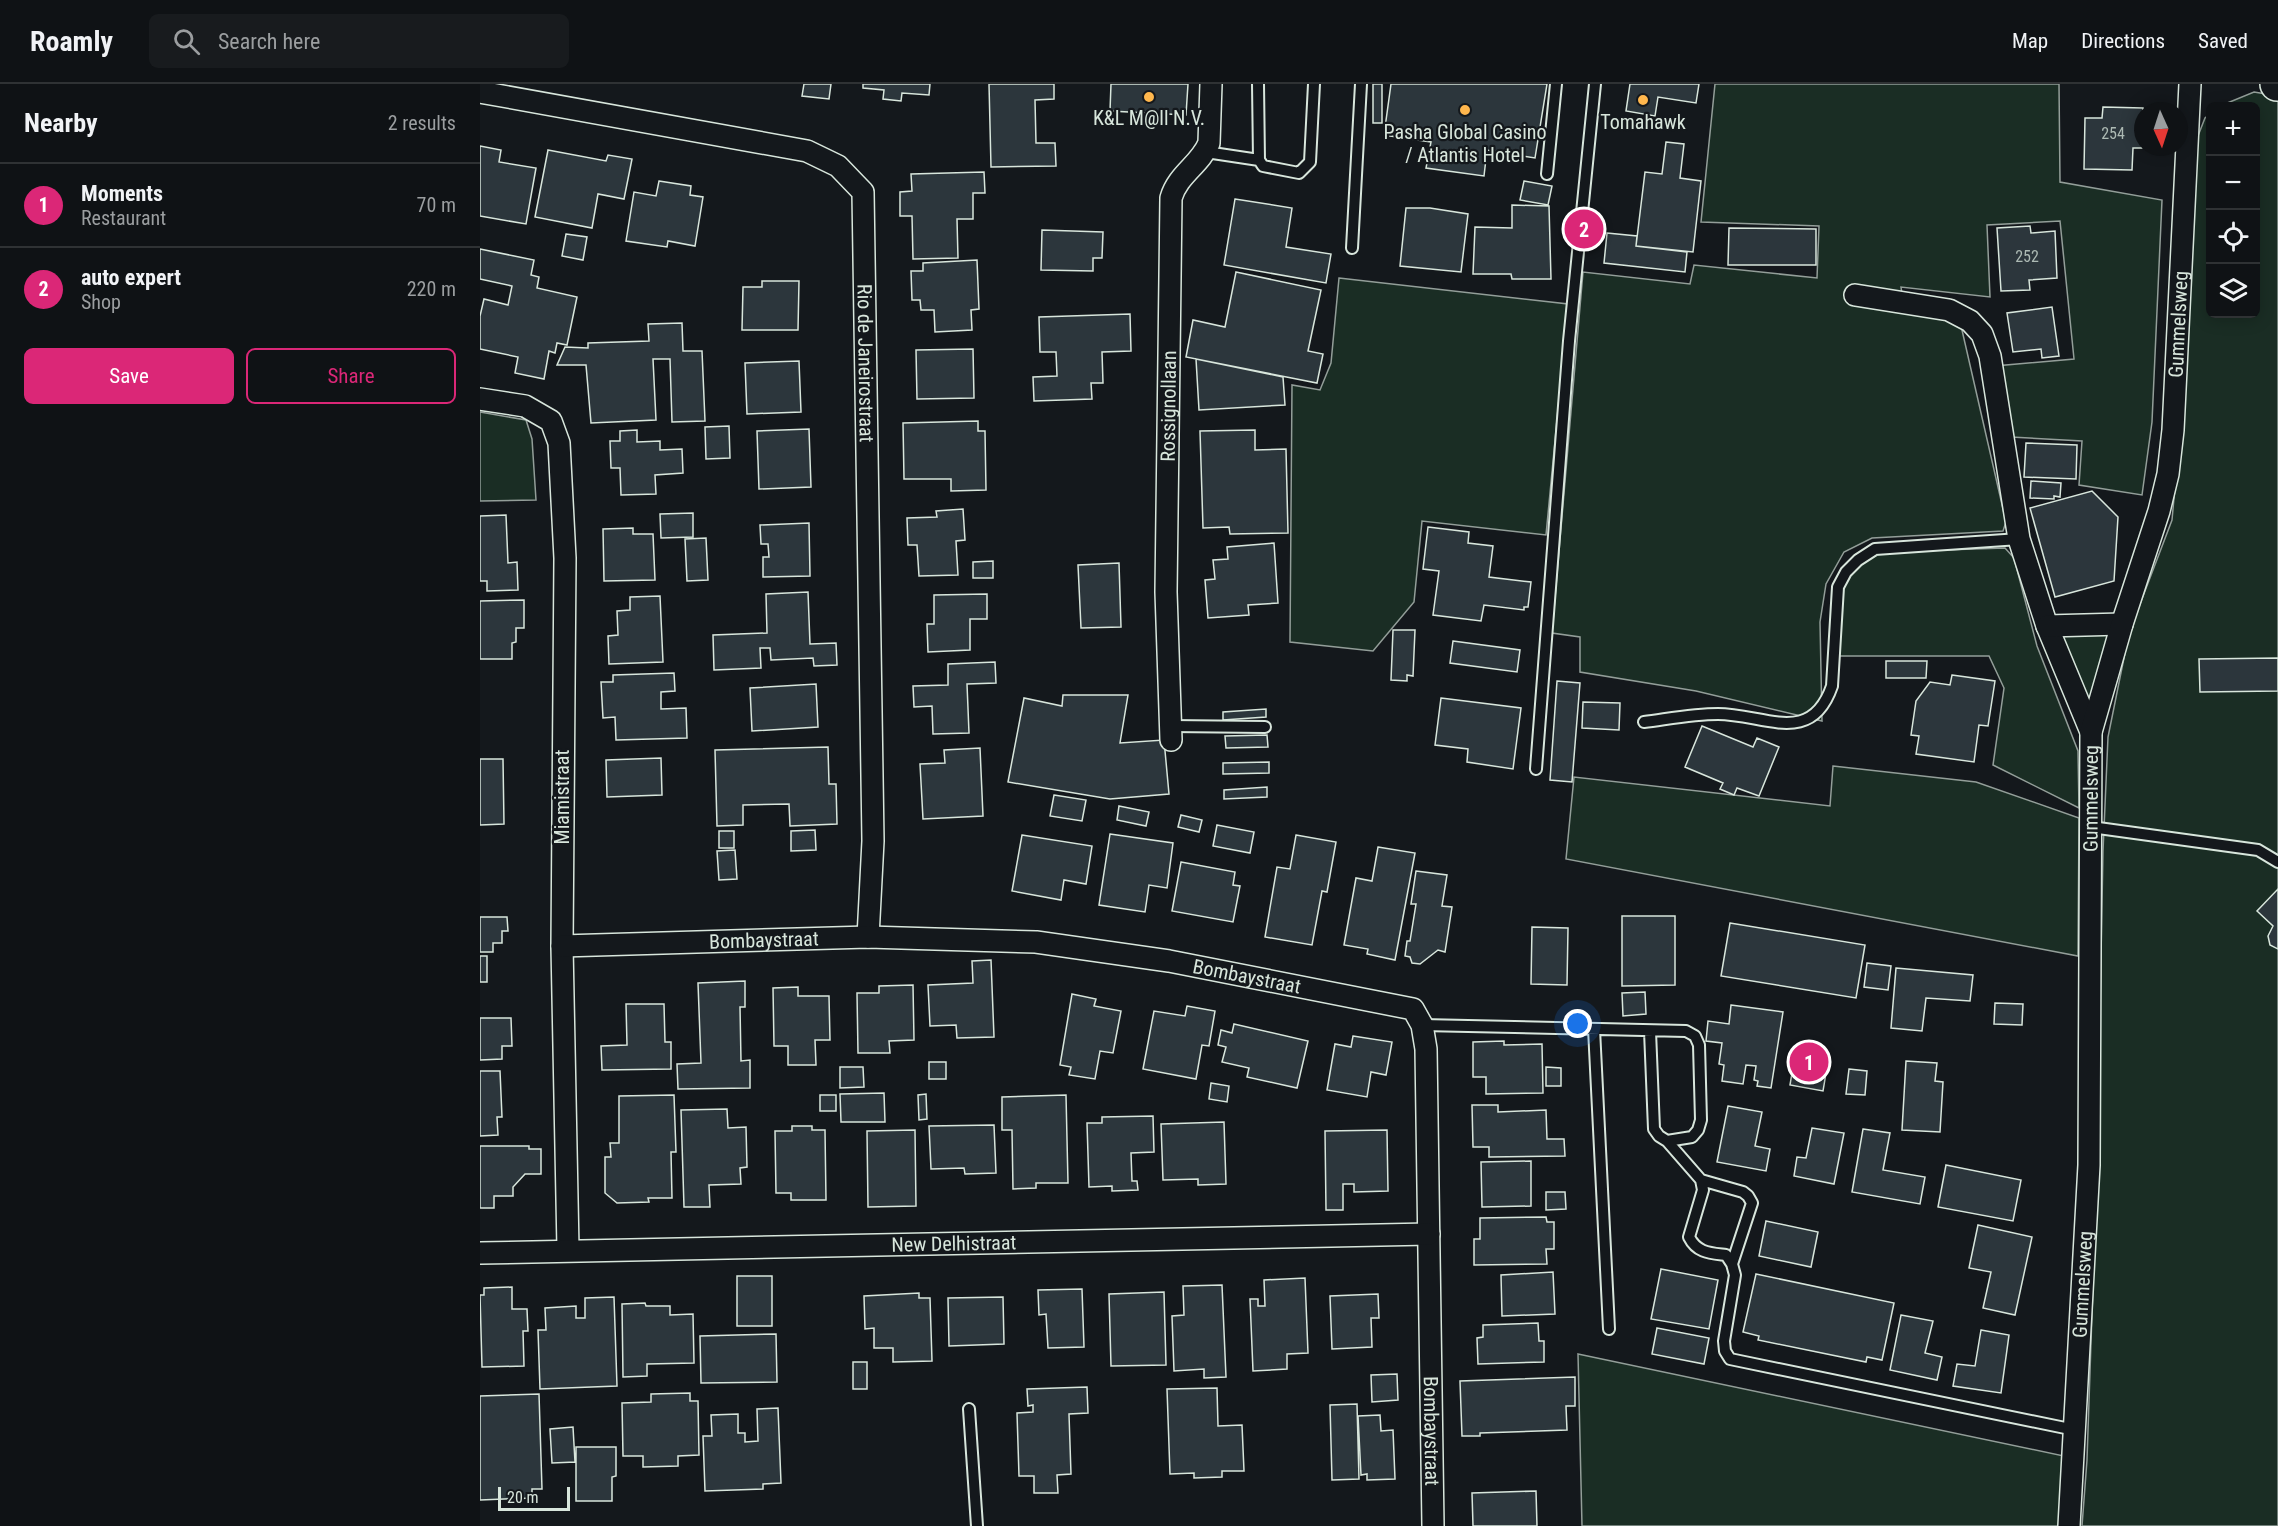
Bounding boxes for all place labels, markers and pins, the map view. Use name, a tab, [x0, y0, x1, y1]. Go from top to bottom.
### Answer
marker: K&L M@ll N.V.	[1142, 90, 1156, 104]
marker: Tomahawk	[1636, 93, 1650, 107]
marker: Pasha Global Casino / Atlantis Hotel	[1458, 103, 1472, 117]
place label: K&L M@ll N.V.	[1093, 106, 1205, 130]
place label: Tomahawk	[1600, 110, 1686, 134]
place label: Pasha Global Casino / Atlantis Hotel	[1384, 120, 1546, 167]
pin: 2	[1564, 206, 1604, 252]
pin: 1	[1790, 1040, 1828, 1084]

